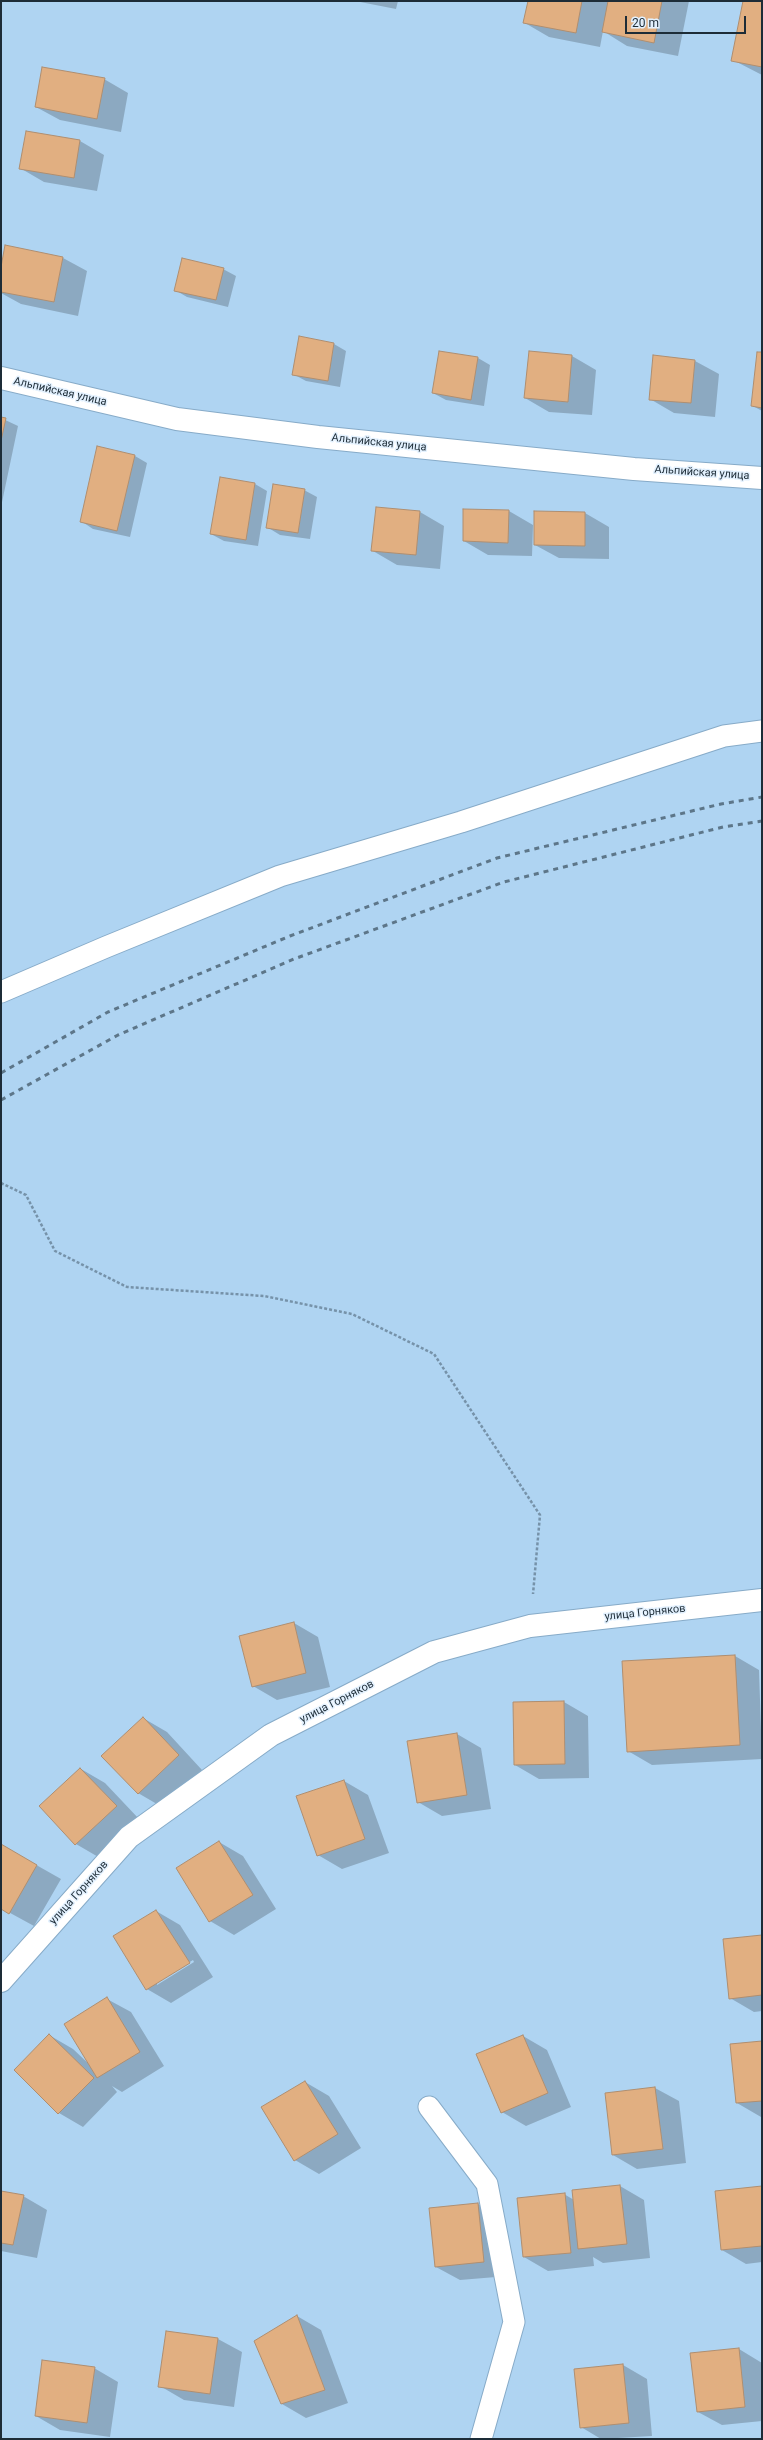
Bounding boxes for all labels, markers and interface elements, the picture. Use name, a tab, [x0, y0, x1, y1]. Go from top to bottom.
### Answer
scale bar	[627, 8, 748, 34]
text: 20 m	[632, 16, 659, 30]
street label: Альпийская улица	[12, 375, 108, 409]
street label: Альпийская улица	[331, 431, 427, 455]
street label: Альпийская улица	[654, 463, 750, 483]
street label: улица Горняков	[604, 1602, 686, 1624]
street label: улица Горняков	[298, 1678, 376, 1726]
street label: улица Горняков	[47, 1858, 111, 1928]

